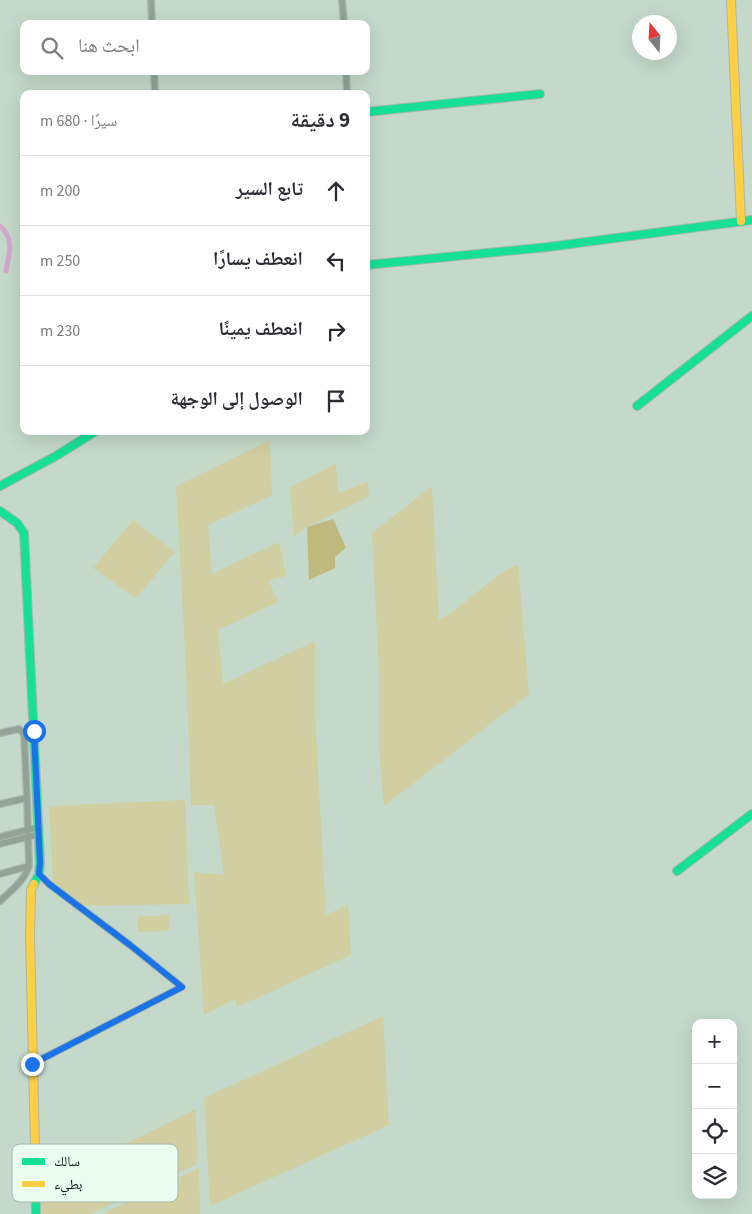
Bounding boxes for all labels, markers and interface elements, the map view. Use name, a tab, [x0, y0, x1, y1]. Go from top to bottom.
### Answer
north arrow	[632, 15, 677, 60]
search box	[20, 20, 370, 75]
text: ابحث هنا	[78, 33, 140, 60]
icon: search	[38, 34, 66, 62]
text: 9 دقيقة	[291, 105, 350, 135]
text: سيرًا · 680 m	[40, 110, 117, 132]
text: تابع السير	[236, 176, 303, 203]
icon: ahead	[322, 177, 350, 205]
text: 200 m	[40, 180, 80, 202]
text: انعطف يسارًا	[213, 246, 303, 273]
icon: left	[322, 247, 350, 275]
text: 250 m	[40, 250, 80, 272]
text: انعطف يمينًا	[219, 316, 303, 343]
icon: right	[322, 317, 350, 345]
text: 230 m	[40, 320, 80, 342]
text: الوصول إلى الوجهة	[170, 386, 303, 413]
icon: arrive	[322, 387, 350, 415]
route start	[23, 720, 46, 743]
map controls	[692, 1019, 737, 1199]
button: +	[692, 1019, 737, 1064]
route end	[21, 1053, 44, 1076]
button: −	[692, 1064, 737, 1109]
button: locate	[692, 1109, 737, 1154]
legend	[12, 1144, 178, 1202]
text: سالك	[54, 1152, 80, 1172]
button: layers	[692, 1154, 737, 1199]
text: بطيء	[54, 1175, 83, 1196]

